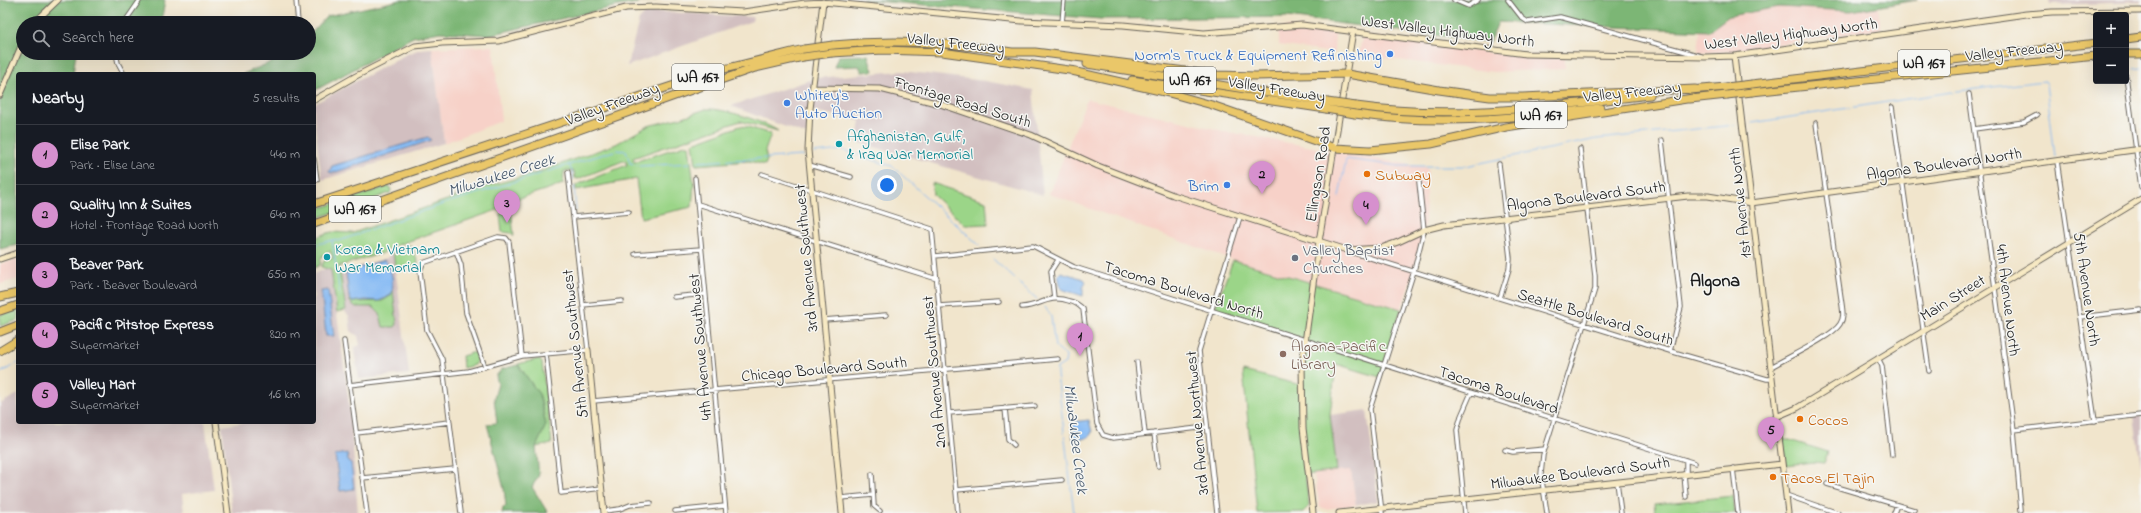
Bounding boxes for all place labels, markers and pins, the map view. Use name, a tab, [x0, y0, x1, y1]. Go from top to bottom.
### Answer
place label: Norm's Truck & Equipment Refinishing	[1134, 44, 1382, 68]
marker: Norm's Truck & Equipment Refinishing	[1385, 49, 1395, 59]
place label: Whitey's Auto Auction	[795, 84, 882, 126]
marker: Whitey's Auto Auction	[782, 98, 792, 108]
place label: Afghanistan, Gulf, & Iraq War Memorial	[847, 125, 973, 167]
marker: Afghanistan, Gulf, & Iraq War Memorial	[834, 139, 844, 149]
pin: 2	[1249, 161, 1275, 194]
place label: Subway	[1375, 164, 1431, 188]
marker: Subway	[1362, 169, 1372, 179]
place label: Brim	[1187, 175, 1219, 199]
marker: Brim	[1222, 180, 1232, 190]
pin: 3	[494, 190, 520, 223]
pin: 4	[1353, 192, 1379, 225]
place label: Korea & Vietnam War Memorial	[335, 238, 440, 280]
place label: Valley Baptist Churches	[1302, 239, 1395, 281]
marker: Korea & Vietnam War Memorial	[322, 252, 332, 262]
marker: Valley Baptist Churches	[1290, 253, 1300, 263]
pin: 1	[1067, 323, 1093, 356]
place label: Algona-Pacific Library	[1291, 335, 1387, 377]
marker: Algona-Pacific Library	[1278, 349, 1288, 359]
place label: Cocos	[1808, 409, 1849, 433]
marker: Cocos	[1795, 414, 1805, 424]
pin: 5	[1758, 417, 1784, 450]
place label: Tacos El Tajin	[1781, 467, 1875, 491]
marker: Tacos El Tajin	[1768, 472, 1778, 482]

